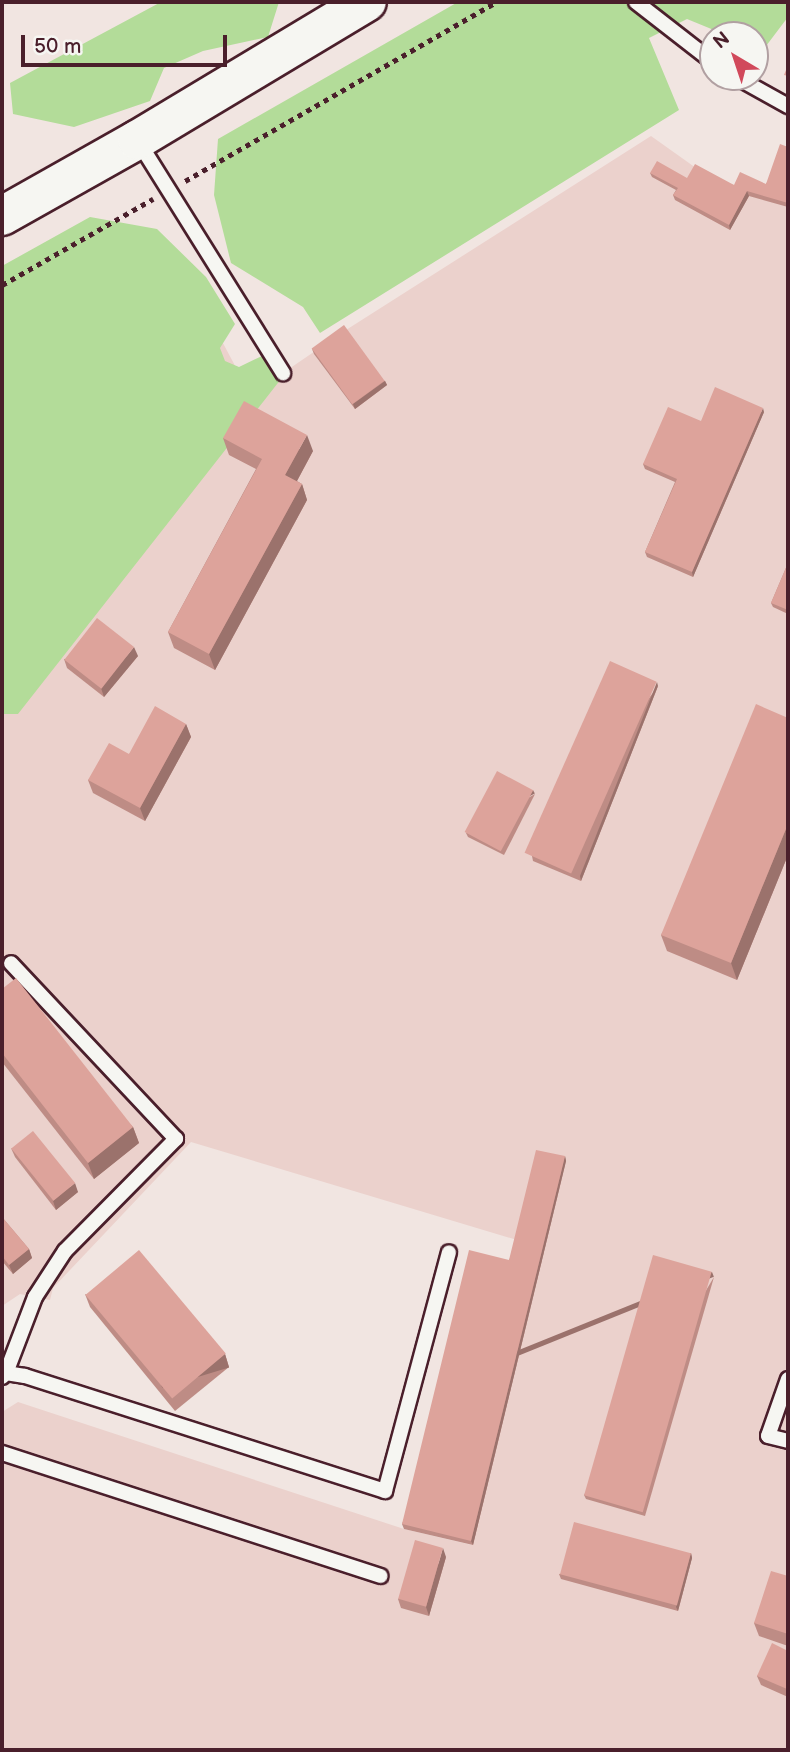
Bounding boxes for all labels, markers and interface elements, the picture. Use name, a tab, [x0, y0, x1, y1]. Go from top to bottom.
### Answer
scale bar	[24, 21, 231, 65]
north arrow	[699, 21, 769, 91]
text: N	[709, 27, 735, 54]
text: 50 m	[34, 34, 81, 59]

